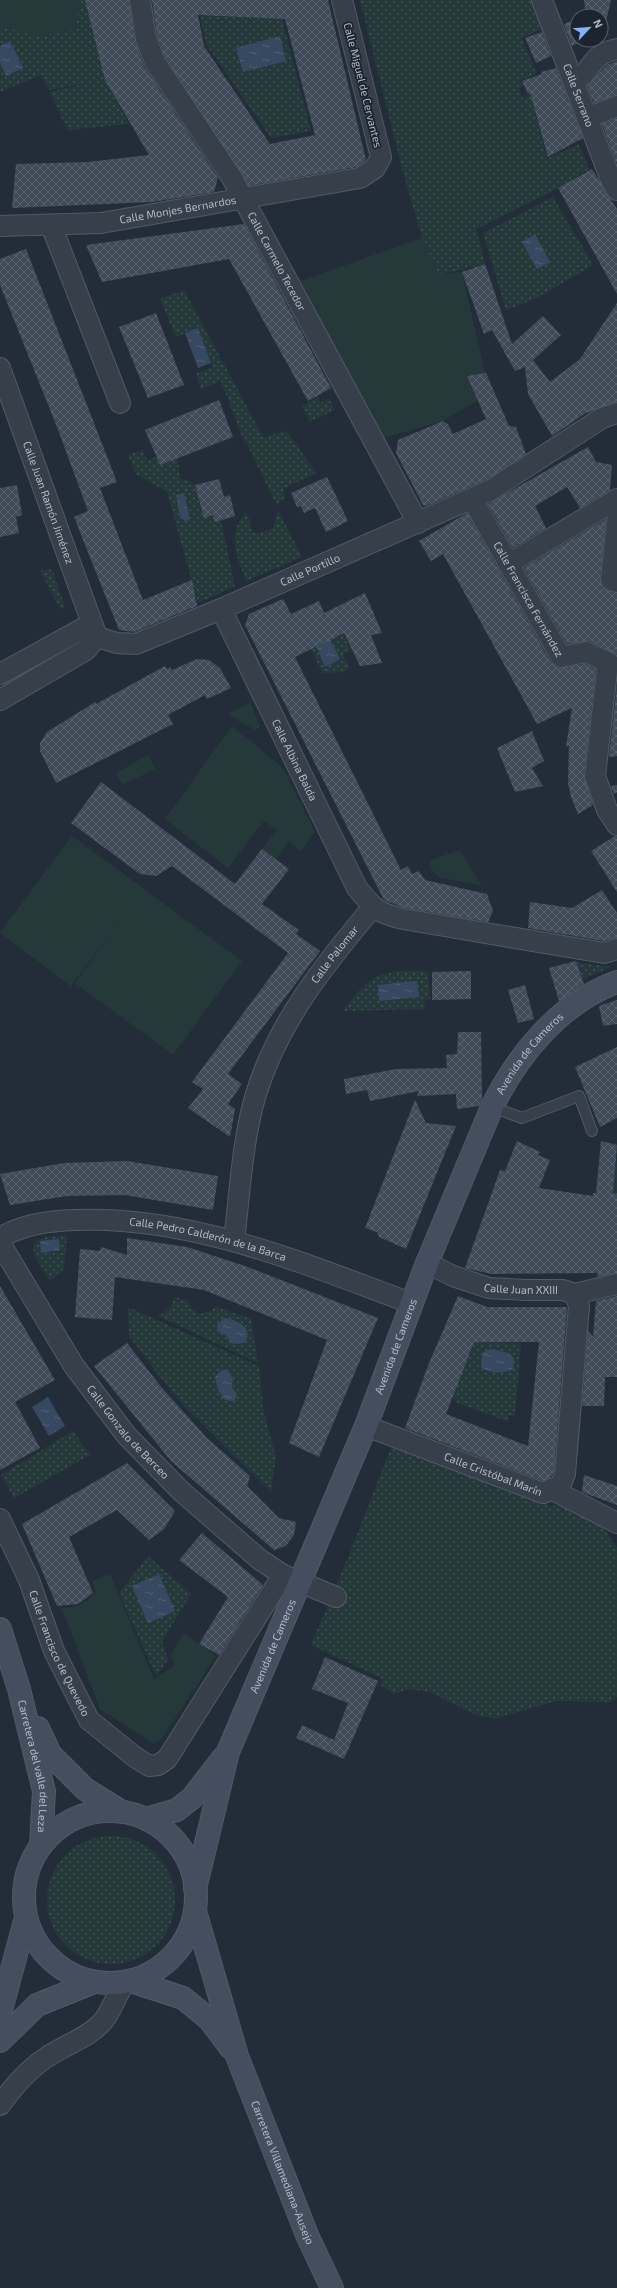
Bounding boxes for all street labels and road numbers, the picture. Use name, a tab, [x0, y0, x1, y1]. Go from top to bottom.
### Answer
street label: Calle Miguel de Cervantes	[342, 21, 385, 149]
street label: Calle Serrano	[561, 61, 597, 129]
street label: Calle Monjes Bernardos	[118, 193, 238, 226]
street label: Calle Carmelo Tecedor	[245, 209, 310, 313]
street label: Calle Juan Ramón Jiménez	[21, 439, 77, 566]
street label: Calle Francisca Fernández	[491, 539, 567, 659]
street label: Calle Portillo	[278, 550, 342, 588]
street label: Calle Albina Balda	[270, 717, 321, 803]
street label: Calle Palomar	[308, 922, 361, 985]
street label: Avenida de Cameros	[493, 1009, 566, 1096]
street label: Calle Pedro Calderón de la Barca	[129, 1214, 288, 1263]
street label: Calle Juan XXIII	[482, 1280, 558, 1296]
street label: Avenida de Cameros	[372, 1296, 419, 1396]
street label: Calle Gonzalo de Berceo	[85, 1382, 172, 1481]
street label: Calle Cristóbal Marín	[443, 1449, 544, 1498]
street label: Calle Francisco de Quevedo	[27, 1588, 93, 1718]
street label: Avenida de Cameros	[247, 1596, 298, 1695]
street label: Carretera del valle del Leza	[16, 1698, 51, 1833]
street label: Carretera Villamediana-Ausejo	[249, 2098, 317, 2246]

